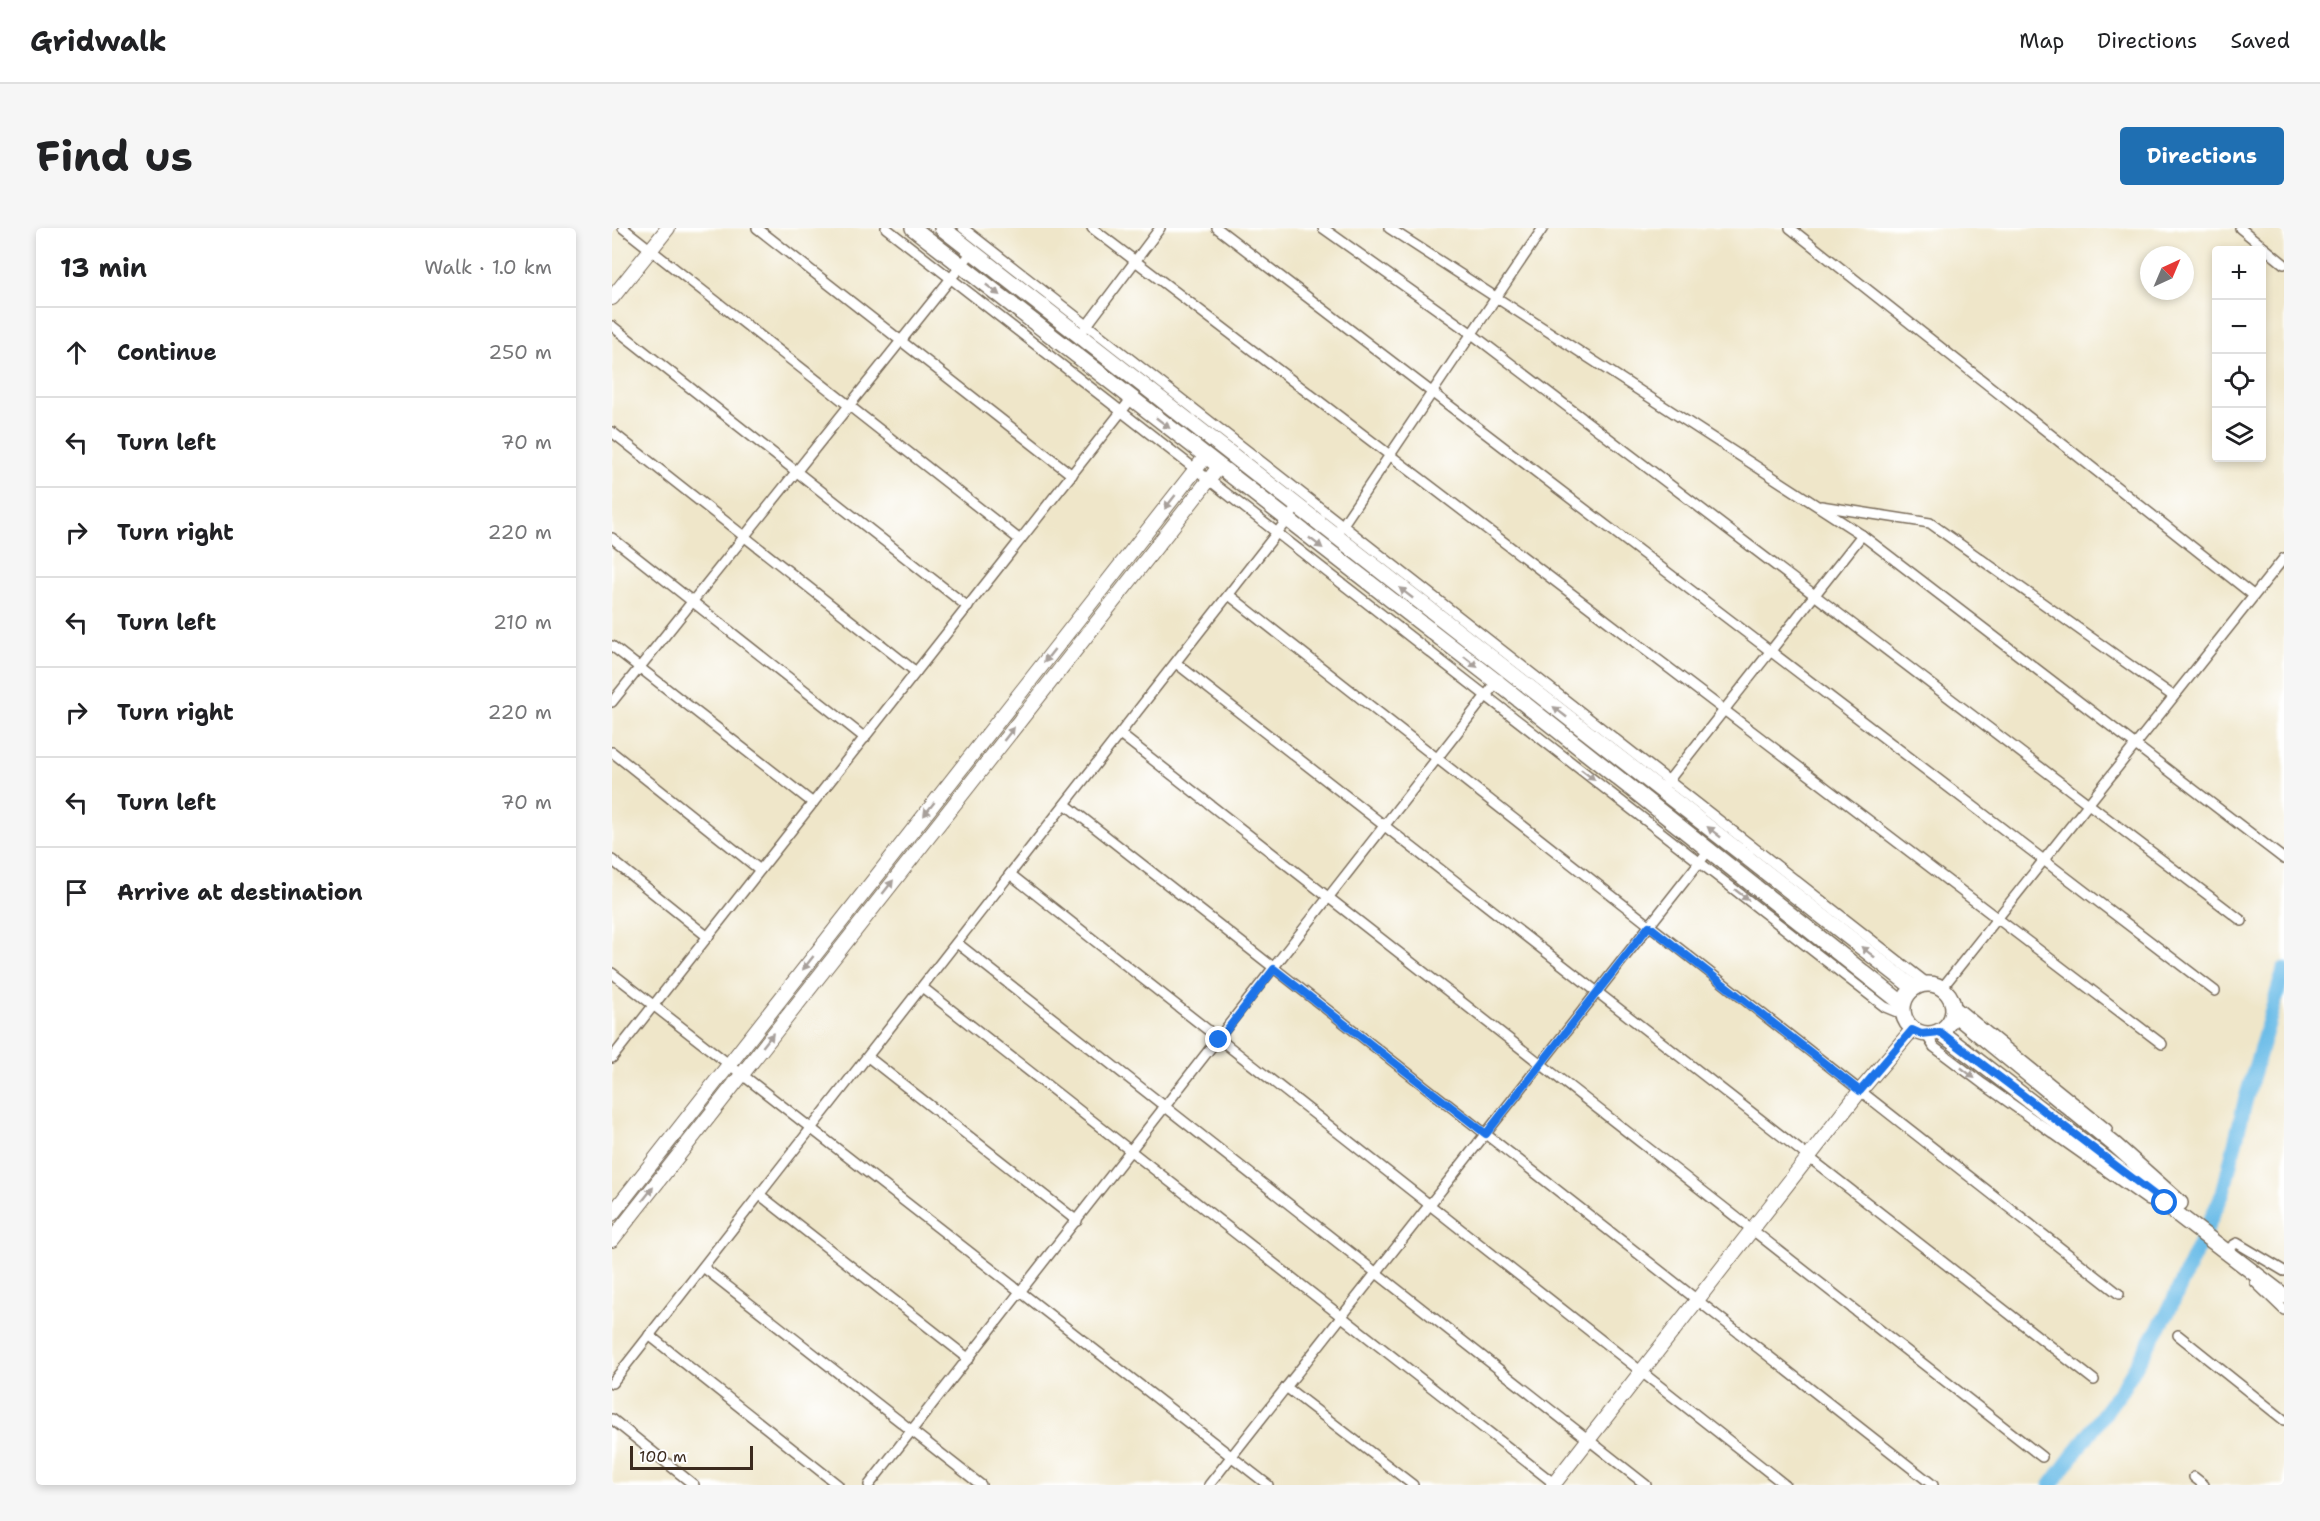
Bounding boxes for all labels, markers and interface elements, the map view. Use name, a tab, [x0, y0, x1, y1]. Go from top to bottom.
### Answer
text: Gridwalk	[30, 22, 167, 60]
text: Map	[2019, 27, 2064, 55]
text: Directions	[2097, 27, 2197, 55]
text: Saved	[2230, 27, 2290, 55]
button: Directions	[2120, 127, 2284, 185]
text: Find us	[36, 128, 193, 184]
north arrow	[2140, 246, 2194, 300]
map controls	[2212, 246, 2266, 462]
button: +	[2212, 246, 2266, 300]
text: 13 min	[60, 250, 147, 285]
text: Walk · 1.0 km	[424, 254, 552, 280]
one-way arrow	[985, 283, 1000, 295]
button: −	[2212, 300, 2266, 354]
icon: ahead	[60, 336, 93, 369]
text: Continue	[117, 338, 217, 367]
text: 250 m	[488, 339, 552, 365]
button: locate	[2212, 354, 2266, 408]
button: layers	[2212, 408, 2266, 462]
one-way arrow	[1155, 416, 1171, 429]
icon: left	[60, 426, 93, 459]
text: Turn left	[117, 428, 216, 457]
text: 70 m	[500, 429, 552, 455]
one-way arrow	[1164, 495, 1176, 510]
icon: right	[60, 516, 93, 549]
text: Turn right	[117, 518, 234, 547]
text: 220 m	[488, 519, 552, 545]
one-way arrow	[1309, 537, 1324, 549]
one-way arrow	[1398, 586, 1414, 599]
icon: left	[60, 606, 93, 639]
text: Turn left	[117, 608, 216, 637]
text: 210 m	[493, 609, 552, 635]
one-way arrow	[1043, 648, 1056, 664]
one-way arrow	[1463, 656, 1478, 668]
icon: right	[60, 696, 93, 729]
text: Turn right	[117, 698, 234, 727]
text: 220 m	[488, 699, 552, 725]
one-way arrow	[1552, 706, 1568, 719]
one-way arrow	[1002, 726, 1015, 742]
one-way arrow	[1581, 769, 1596, 781]
icon: left	[60, 786, 93, 819]
text: Turn left	[117, 788, 216, 817]
text: 70 m	[500, 789, 552, 815]
one-way arrow	[922, 801, 935, 817]
one-way arrow	[1706, 827, 1721, 839]
icon: arrive	[60, 876, 93, 909]
text: Arrive at destination	[117, 878, 363, 907]
one-way arrow	[882, 879, 895, 895]
one-way arrow	[1734, 889, 1750, 902]
one-way arrow	[1860, 946, 1875, 958]
one-way arrow	[803, 955, 815, 970]
route end	[1205, 1026, 1231, 1052]
one-way arrow	[761, 1033, 773, 1048]
one-way arrow	[1961, 1067, 1976, 1079]
one-way arrow	[641, 1186, 654, 1202]
route start	[2151, 1189, 2177, 1215]
scale bar	[630, 1443, 753, 1470]
text: 100 m	[639, 1446, 687, 1467]

